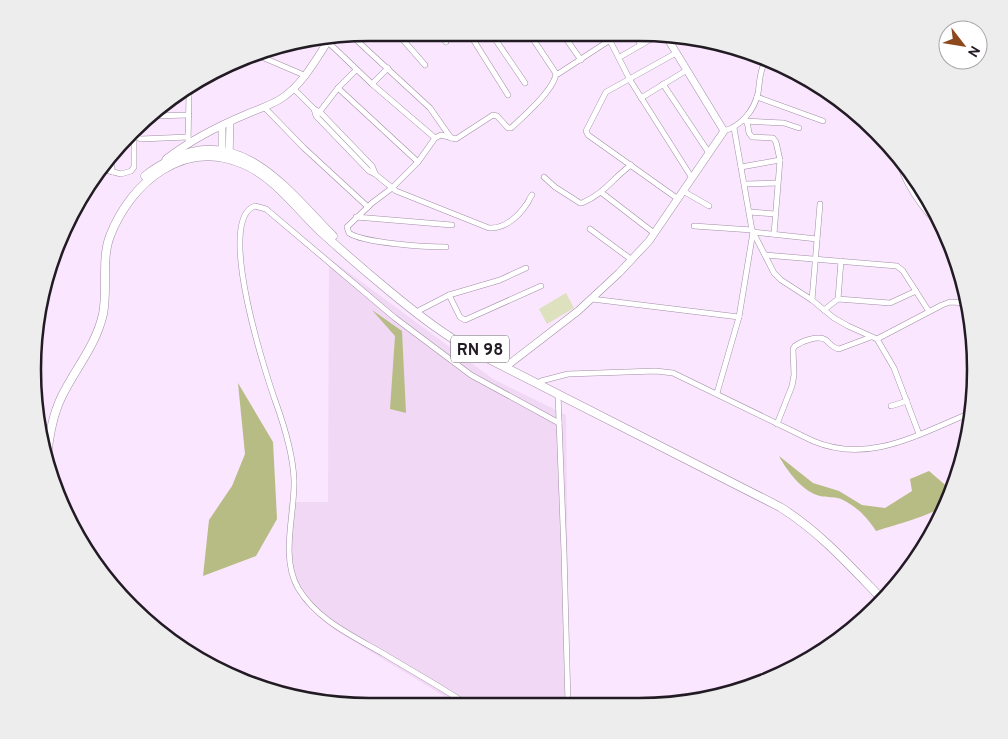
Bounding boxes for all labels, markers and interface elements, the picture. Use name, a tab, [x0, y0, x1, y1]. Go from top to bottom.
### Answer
north arrow	[938, 20, 988, 70]
text: N	[963, 42, 983, 60]
road number: RN 98	[451, 336, 509, 362]

